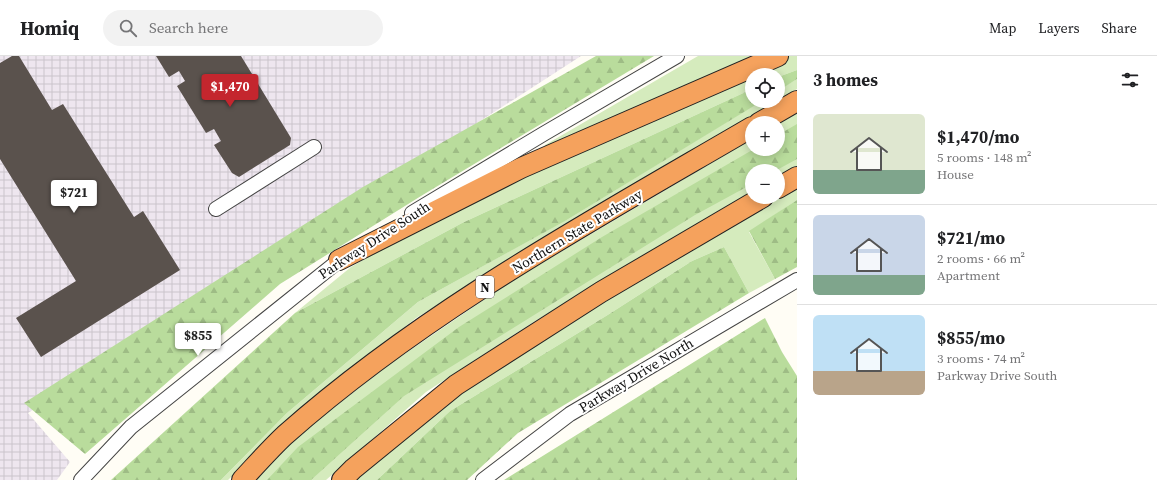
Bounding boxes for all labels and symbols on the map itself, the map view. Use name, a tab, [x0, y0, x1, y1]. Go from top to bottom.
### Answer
pin: $1,470	[197, 74, 263, 108]
pin: $721	[50, 180, 98, 214]
street label: Northern State Parkway	[508, 184, 647, 278]
street label: Parkway Drive South	[314, 196, 434, 284]
road number: N	[476, 276, 494, 298]
pin: $855	[174, 323, 222, 357]
street label: Parkway Drive North	[575, 333, 697, 417]

